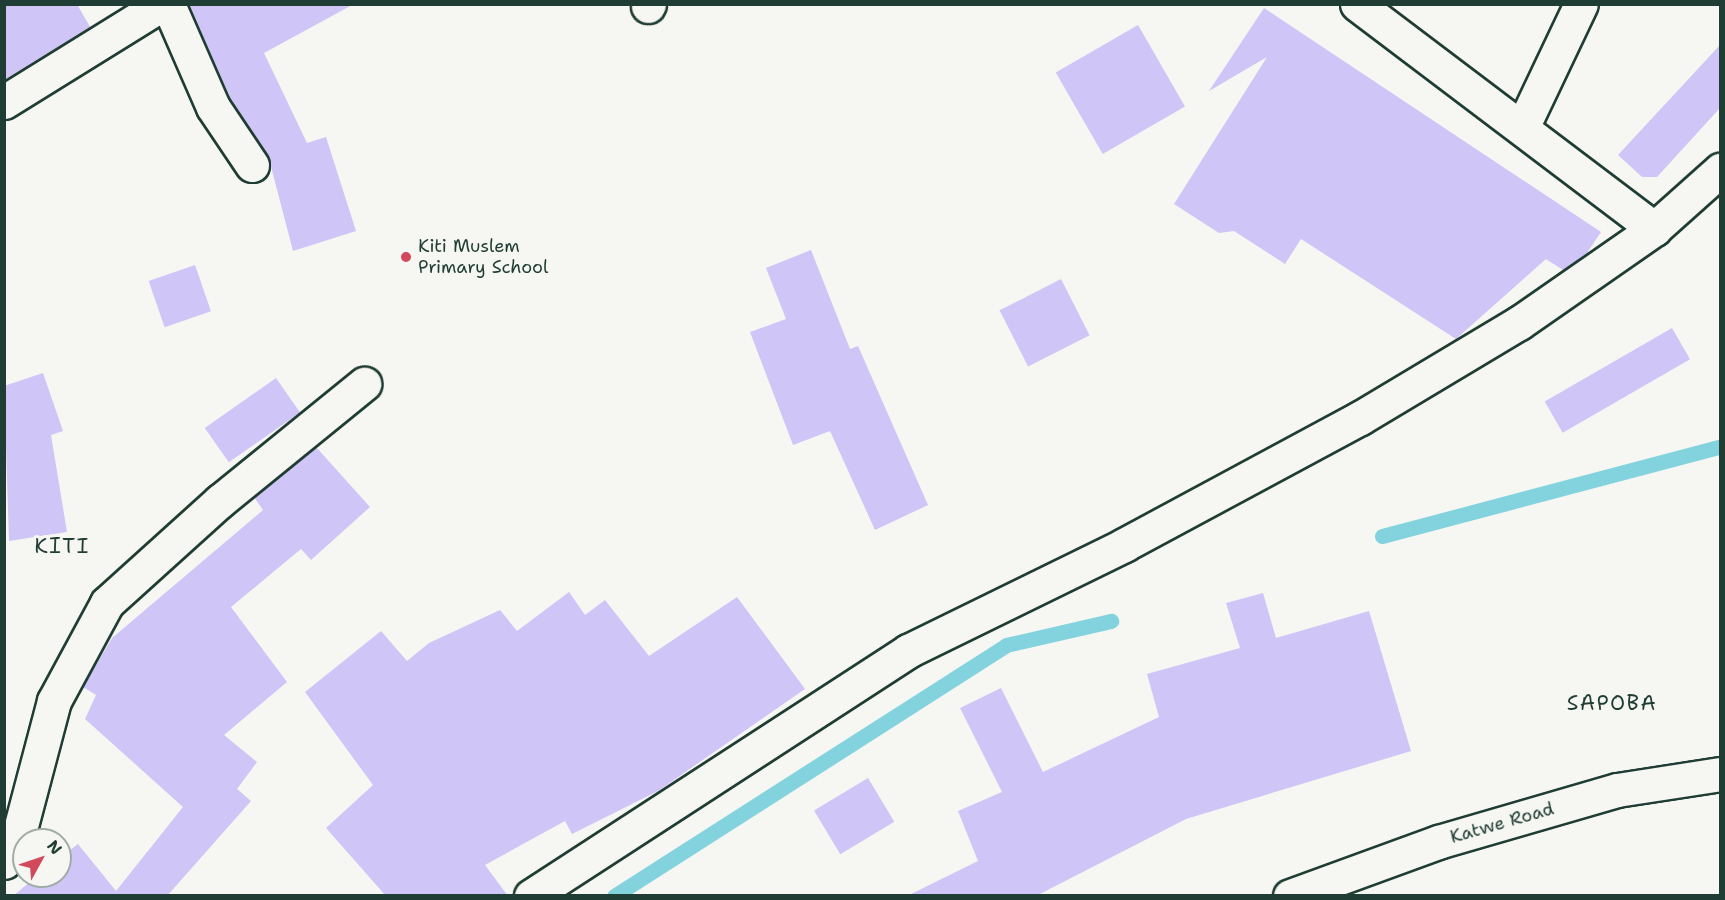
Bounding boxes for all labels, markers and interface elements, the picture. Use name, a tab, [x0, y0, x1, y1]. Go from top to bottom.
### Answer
place label: Kiti Muslem Primary School	[418, 236, 548, 278]
marker: Kiti Muslem Primary School	[399, 250, 413, 264]
district label: KITI	[34, 533, 90, 559]
district label: SAPOBA	[1567, 690, 1657, 716]
street label: Katwe Road	[1448, 798, 1556, 848]
north arrow	[12, 828, 72, 888]
text: N	[43, 836, 67, 859]

